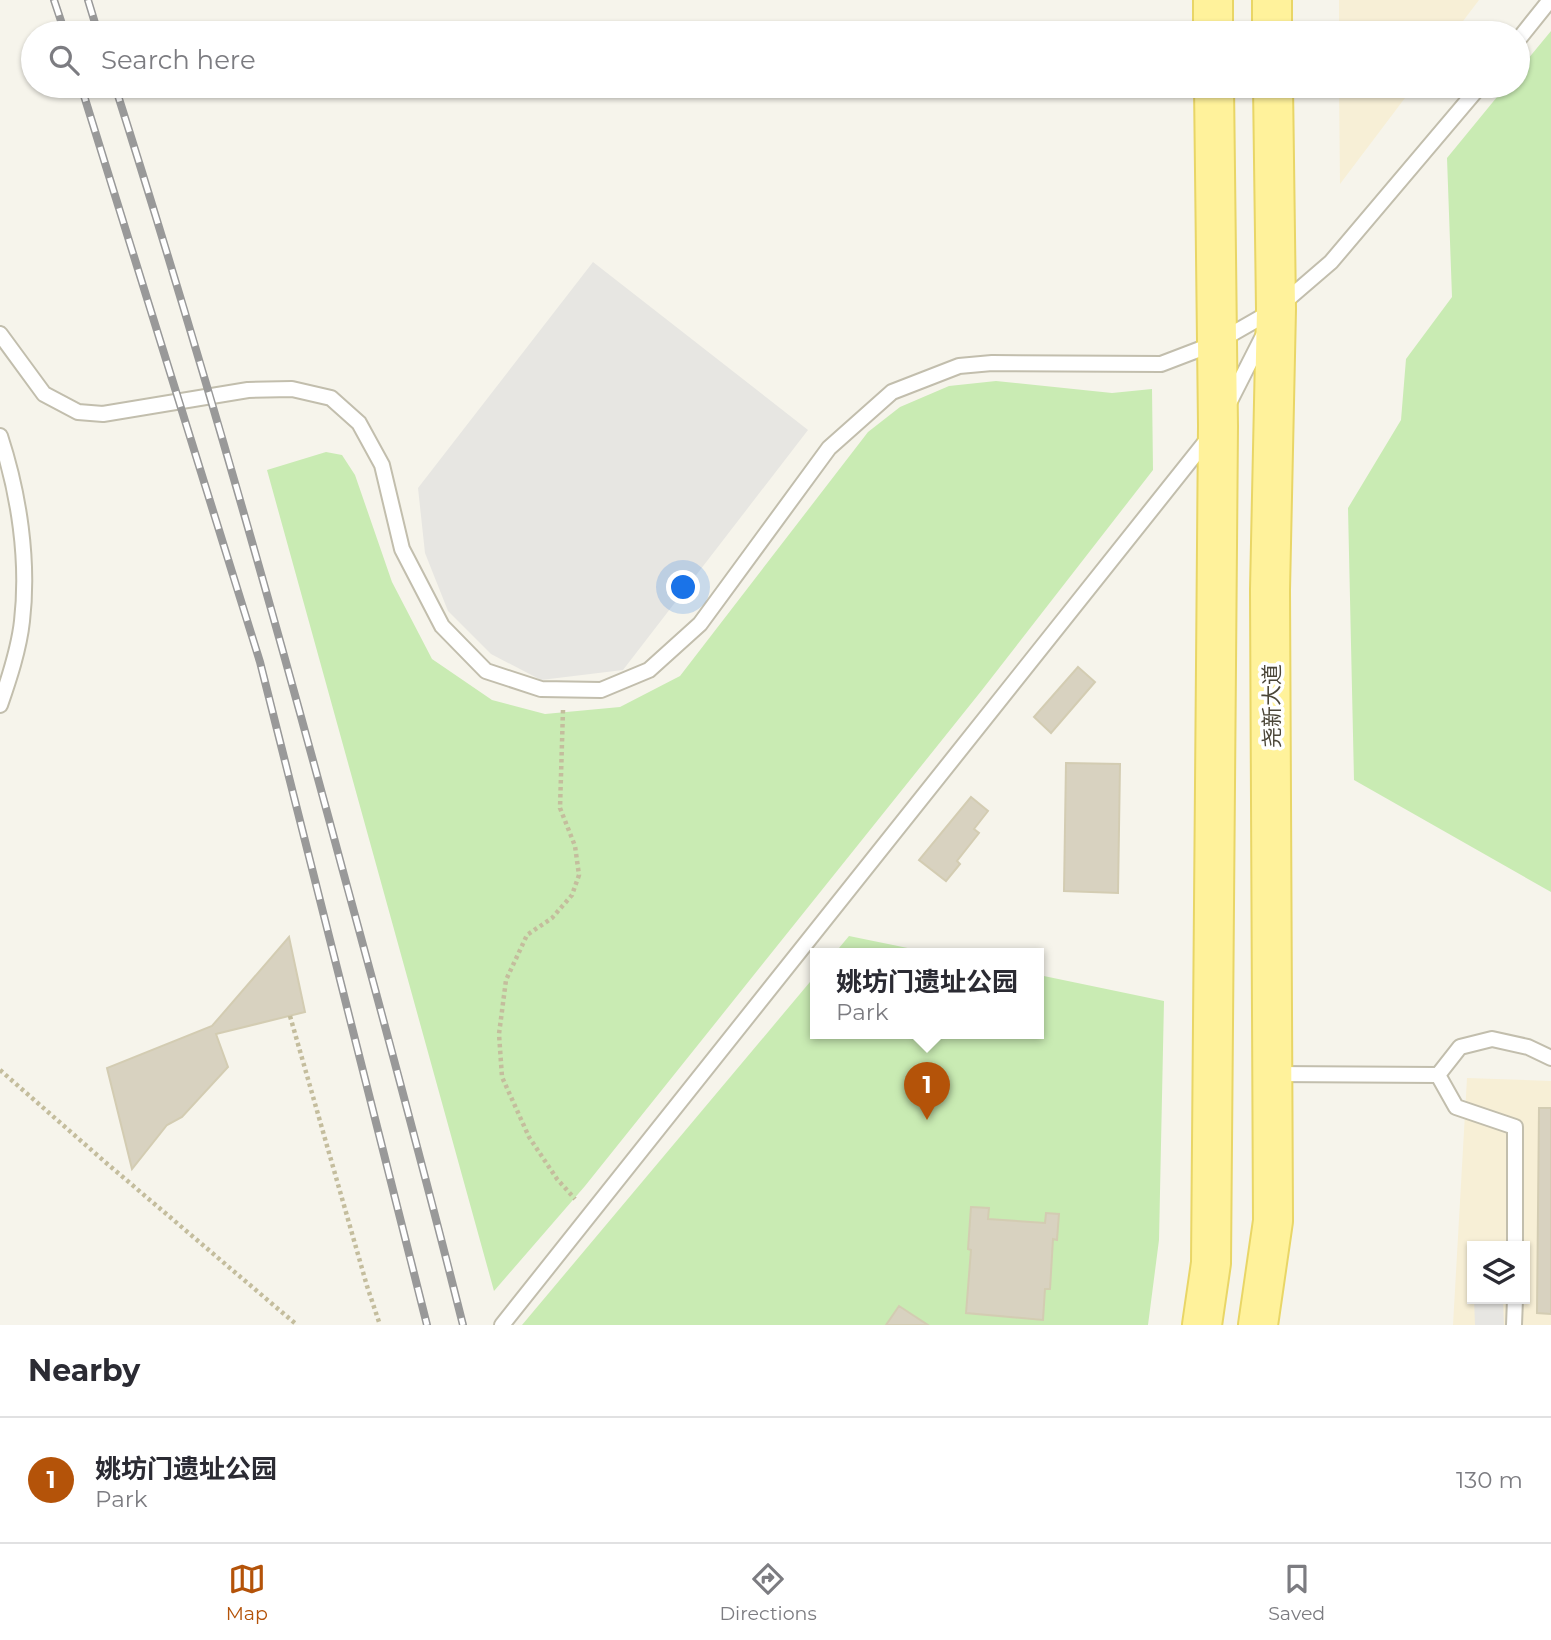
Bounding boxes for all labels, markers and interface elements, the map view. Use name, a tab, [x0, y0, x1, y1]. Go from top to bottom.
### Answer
search box	[21, 21, 1530, 98]
icon: search	[45, 41, 83, 79]
text: Search here	[101, 44, 256, 76]
your location	[666, 570, 700, 604]
street label: 尧新大道	[1259, 664, 1284, 748]
popup	[810, 948, 1044, 1039]
text: 姚坊门遗址公园	[836, 966, 1018, 998]
text: Park	[836, 998, 889, 1026]
pin: 1	[904, 1062, 950, 1120]
map controls	[1467, 1241, 1530, 1304]
button: layers	[1467, 1241, 1530, 1304]
text: Nearby	[28, 1352, 140, 1389]
text: 姚坊门遗址公园	[95, 1453, 277, 1485]
text: 1	[46, 1466, 56, 1494]
text: 130 m	[1456, 1466, 1523, 1494]
text: Park	[95, 1485, 148, 1513]
tab: Map	[226, 1560, 268, 1625]
tab: Directions	[719, 1560, 817, 1625]
tab: Saved	[1268, 1560, 1325, 1625]

